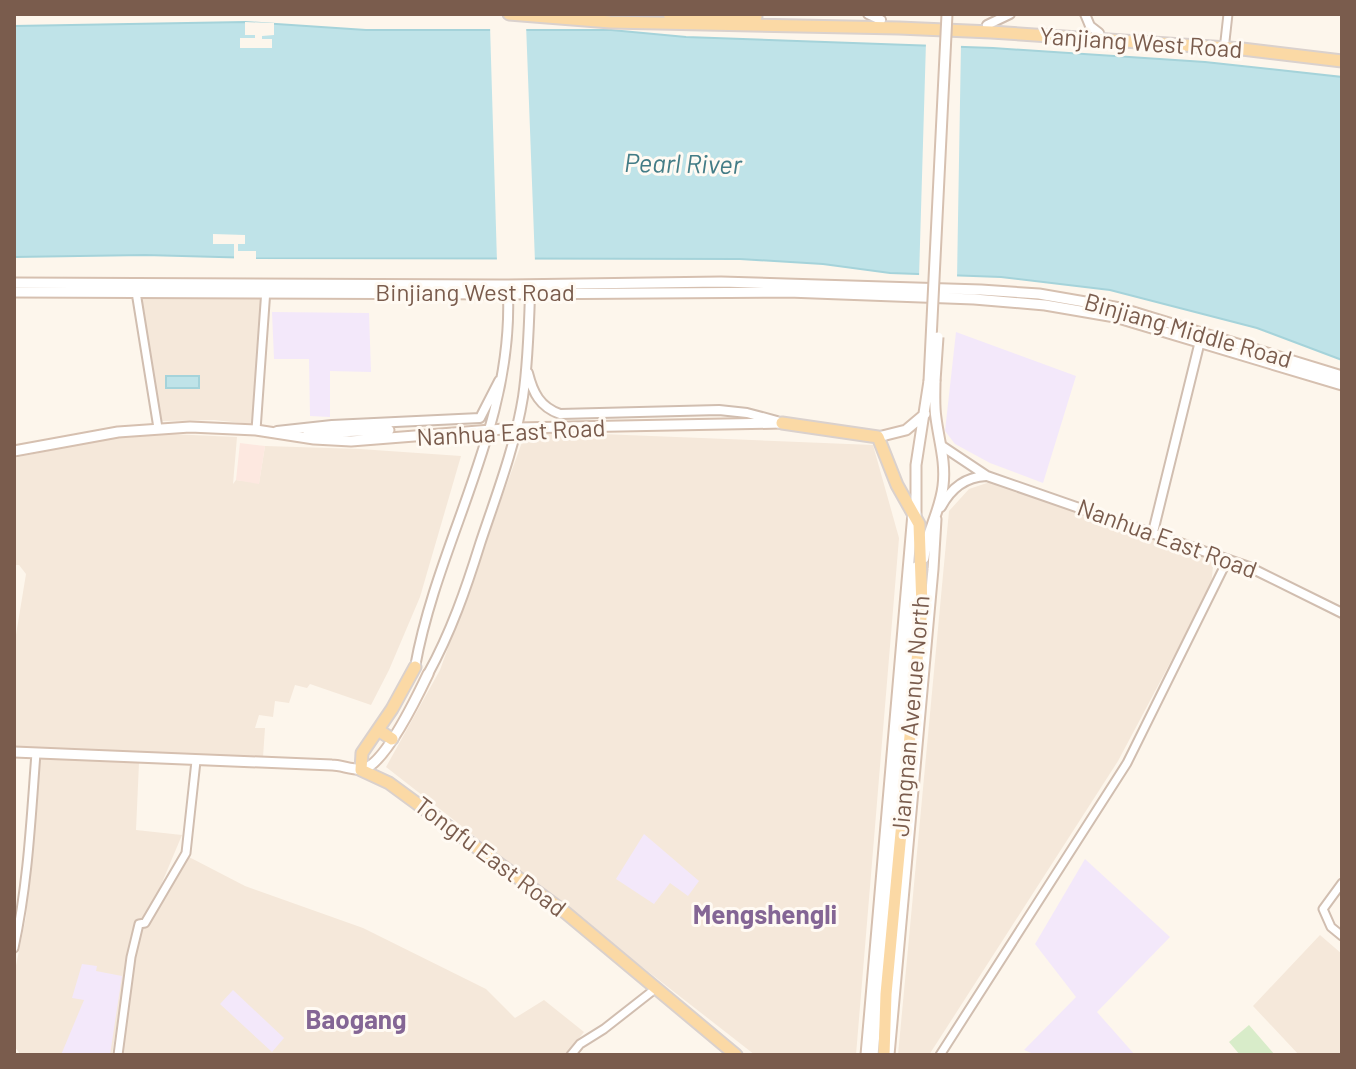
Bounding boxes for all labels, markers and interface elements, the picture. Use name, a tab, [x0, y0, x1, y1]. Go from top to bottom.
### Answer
street label: Yanjiang West Road	[1039, 20, 1243, 63]
water label: Pearl River	[624, 146, 743, 179]
street label: Binjiang West Road	[375, 277, 575, 306]
street label: Binjiang Middle Road	[1081, 286, 1296, 373]
street label: Nanhua East Road	[416, 412, 606, 451]
street label: Nanhua East Road	[1074, 492, 1261, 584]
street label: Jiangnan Avenue North	[885, 594, 934, 838]
street label: Tongfu East Road	[410, 789, 572, 922]
district label: Mengshengli	[693, 898, 837, 929]
district label: Baogang	[305, 1003, 407, 1034]

